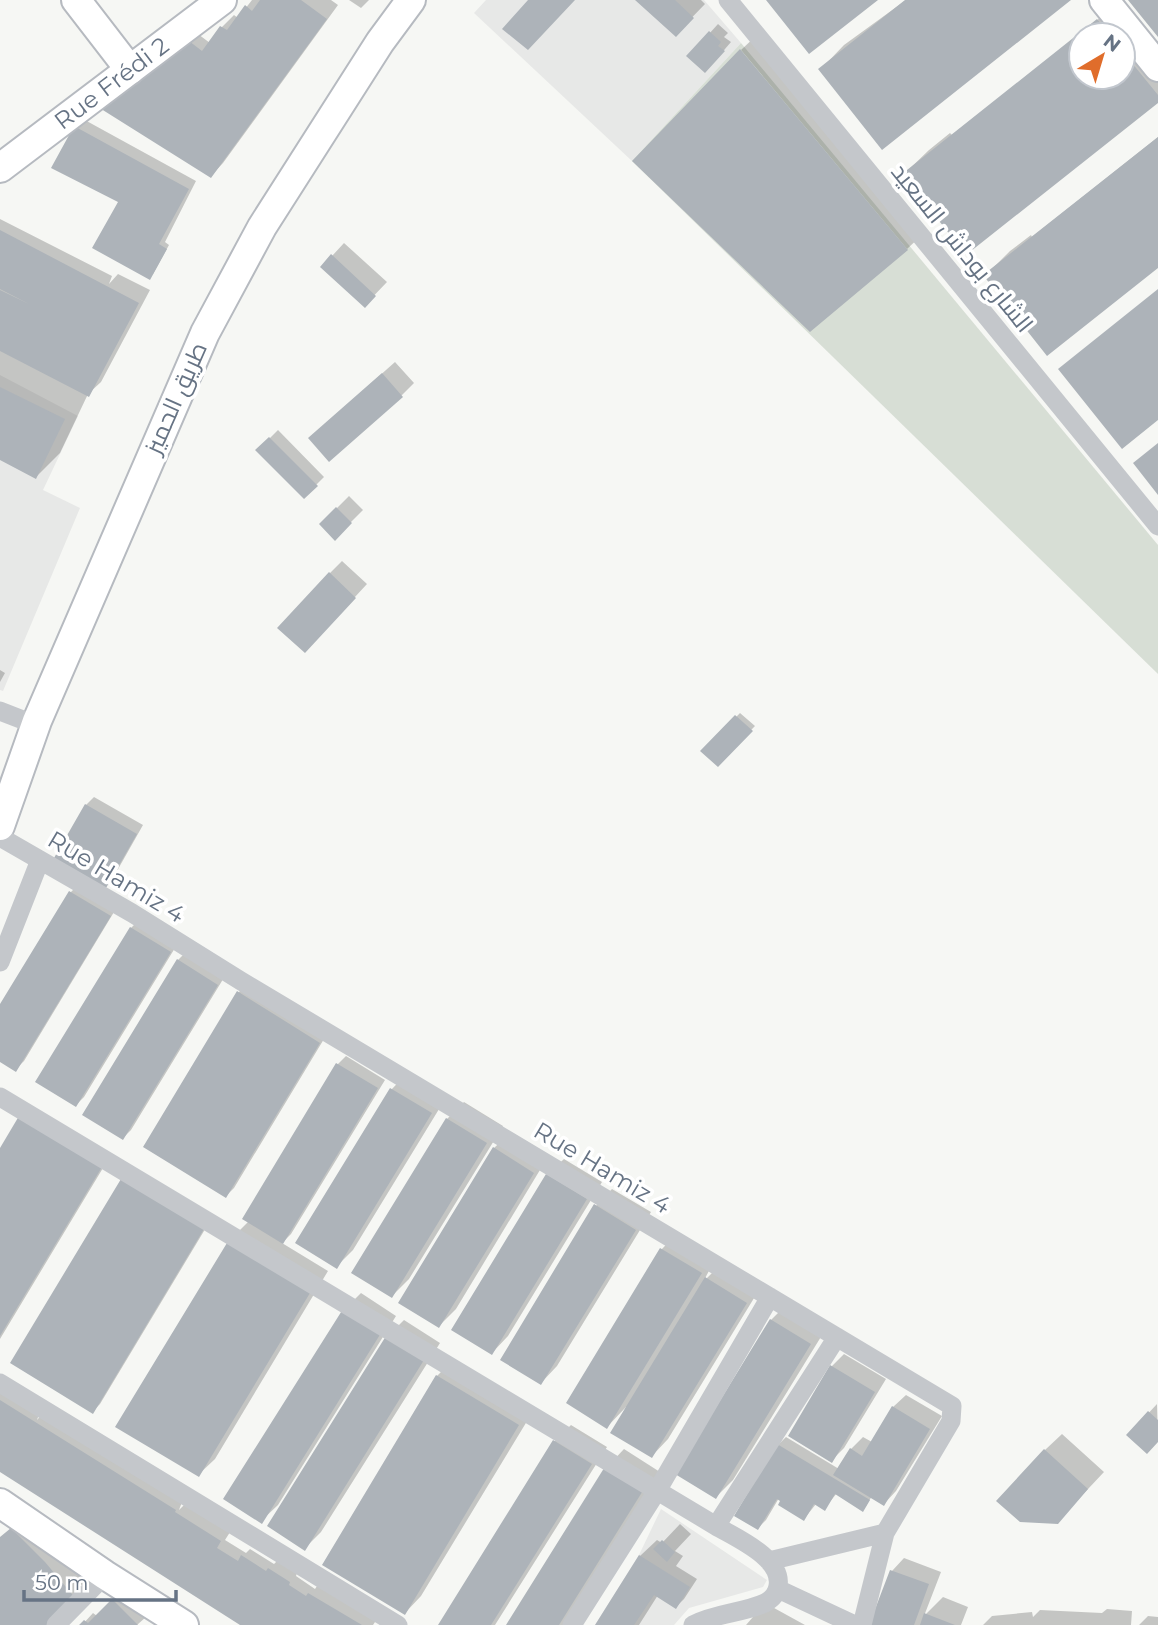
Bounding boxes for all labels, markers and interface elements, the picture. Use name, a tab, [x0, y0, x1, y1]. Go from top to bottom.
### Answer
north arrow	[1067, 21, 1137, 91]
text: N	[1099, 29, 1125, 57]
street label: Rue Frédi 2	[48, 31, 174, 136]
street label: الشارع بوداش السعيد	[884, 157, 1039, 339]
street label: طريق الحميز	[137, 337, 214, 460]
street label: Rue Hamiz 4	[43, 824, 190, 929]
street label: Rue Hamiz 4	[529, 1115, 676, 1220]
scale bar	[24, 1558, 177, 1602]
text: 50 m	[35, 1570, 89, 1595]

